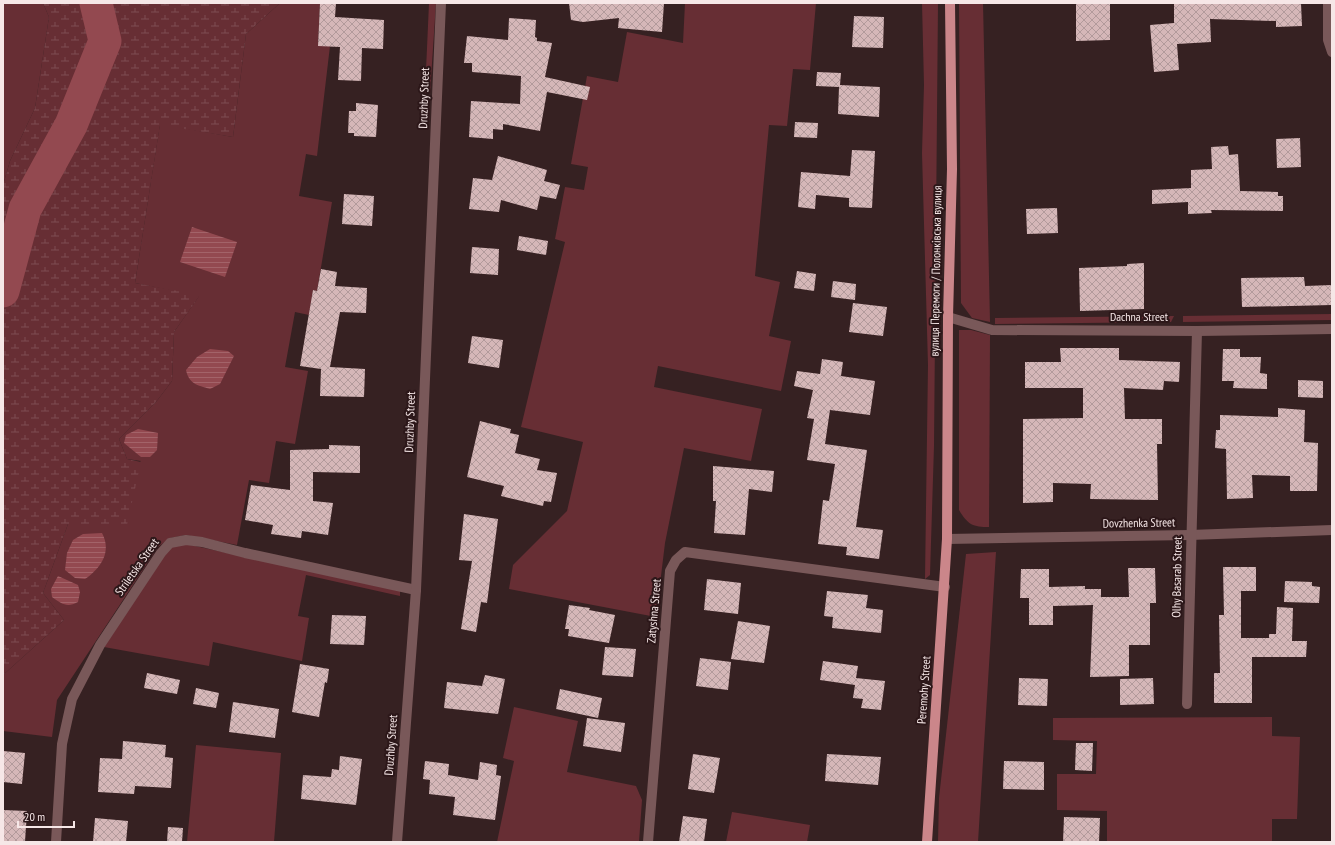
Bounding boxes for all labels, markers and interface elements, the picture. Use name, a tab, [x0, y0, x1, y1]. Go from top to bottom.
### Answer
street label: Druzhby Street	[415, 67, 432, 129]
street label: вулиця Перемоги / Полонківська вулиця	[927, 185, 944, 357]
street label: Dachna Street	[1110, 309, 1169, 324]
street label: Druzhby Street	[401, 391, 418, 453]
street label: Dovzhenka Street	[1103, 514, 1176, 531]
street label: Striletska Street	[111, 535, 162, 598]
street label: Olhy Basarab Street	[1168, 535, 1185, 618]
street label: Zatyshna Street	[643, 578, 664, 644]
street label: Peremohy Street	[914, 655, 933, 724]
street label: Druzhby Street	[381, 713, 400, 776]
scale bar	[18, 803, 74, 829]
text: 20 m	[24, 809, 45, 824]

